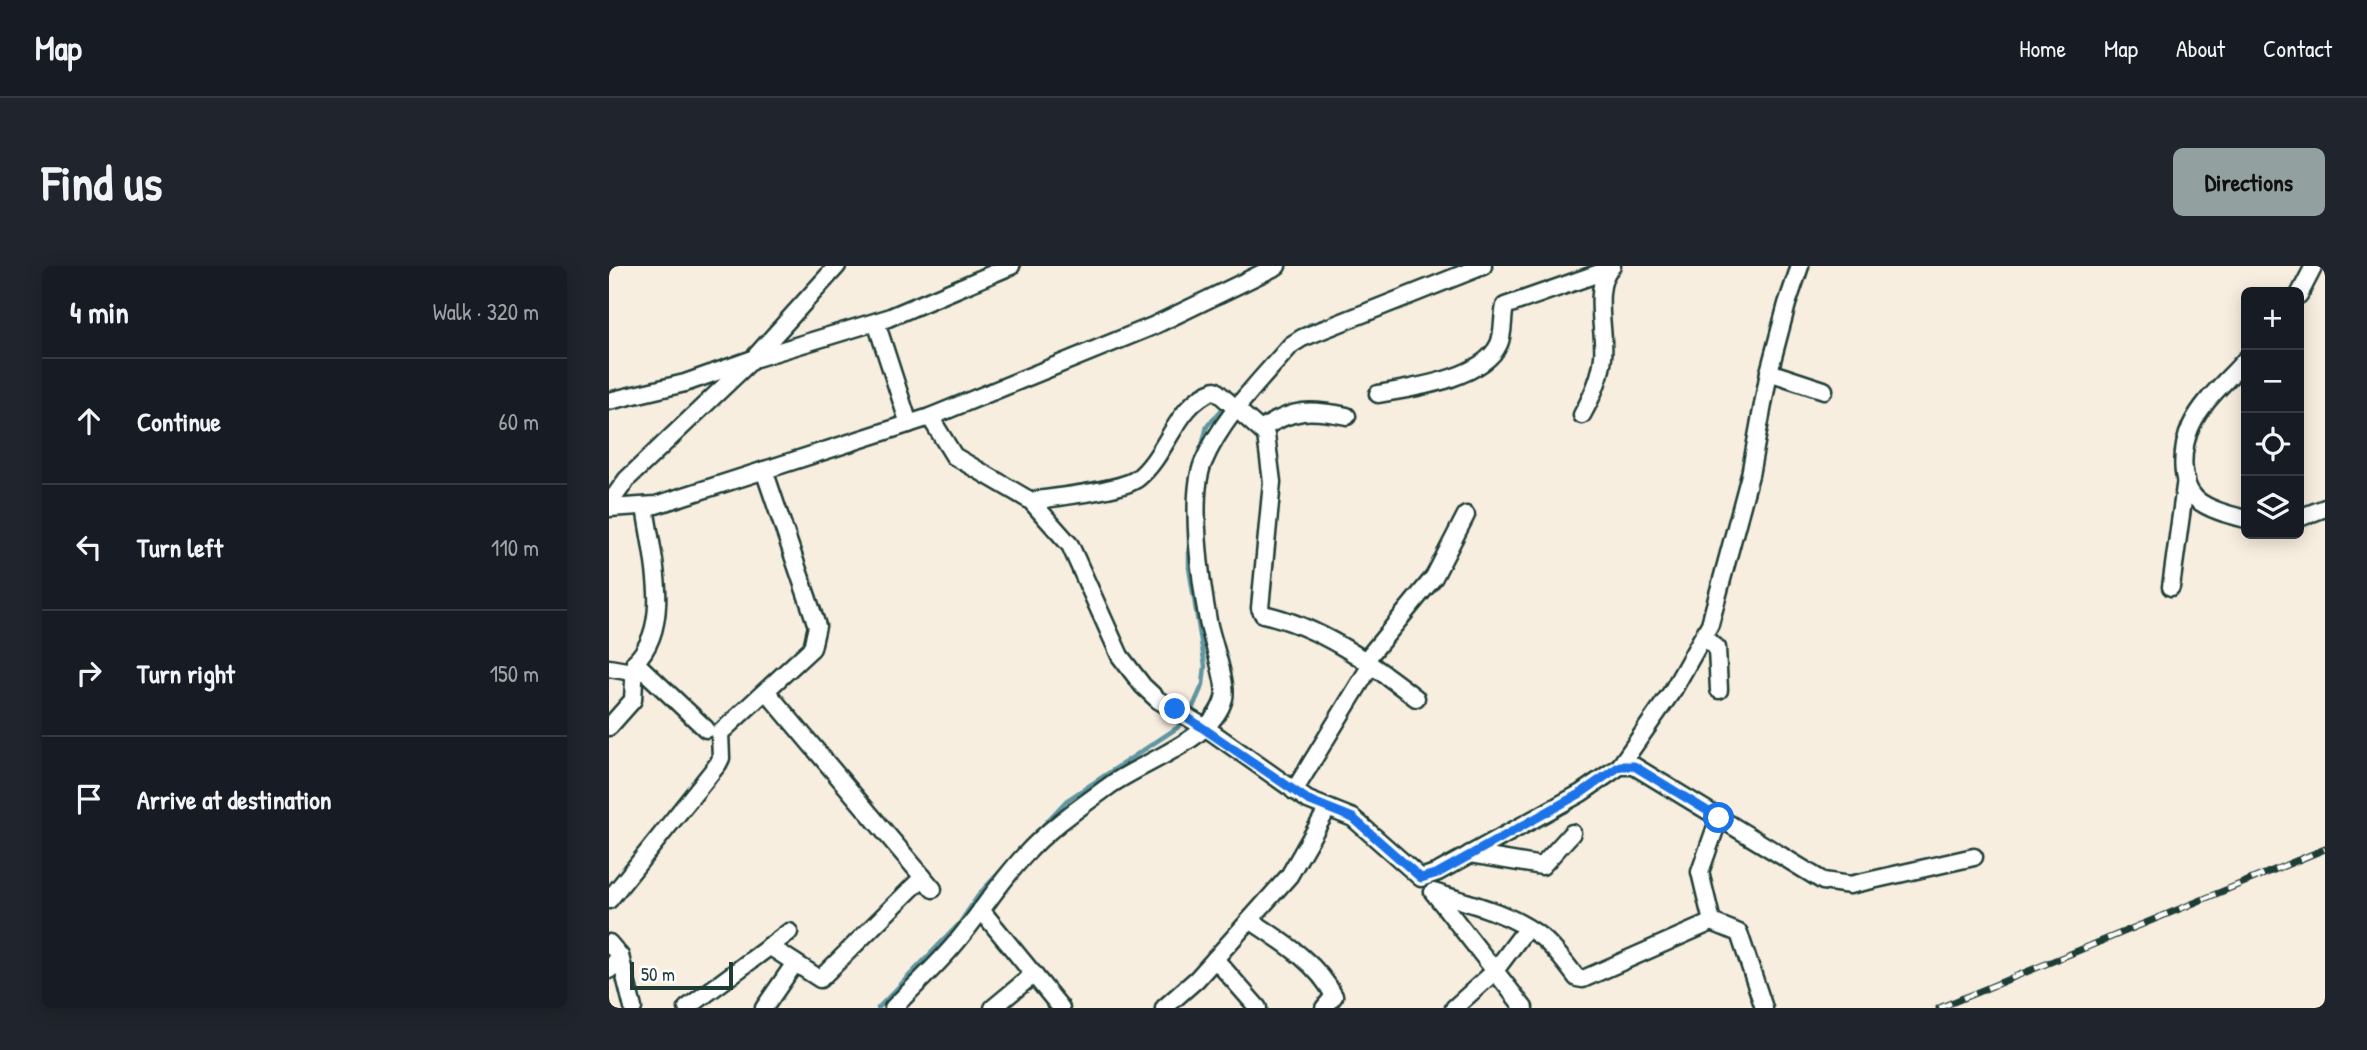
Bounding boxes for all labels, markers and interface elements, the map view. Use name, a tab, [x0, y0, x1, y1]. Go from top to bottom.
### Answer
text: Map	[35, 26, 82, 70]
text: Home	[2019, 32, 2066, 64]
text: Map	[2104, 32, 2138, 64]
text: About	[2176, 32, 2225, 64]
text: Contact	[2263, 32, 2332, 64]
button: Directions	[2173, 148, 2325, 216]
text: Find us	[42, 149, 162, 215]
map controls	[2241, 287, 2304, 539]
button: +	[2241, 287, 2304, 350]
text: 4 min	[70, 292, 129, 332]
text: Walk · 320 m	[433, 296, 539, 327]
button: −	[2241, 350, 2304, 413]
icon: ahead	[70, 402, 108, 440]
text: Continue	[137, 404, 221, 439]
text: 60 m	[499, 406, 539, 437]
button: locate	[2241, 413, 2304, 476]
button: layers	[2241, 476, 2304, 539]
icon: left	[70, 528, 108, 566]
text: Turn left	[137, 530, 223, 565]
text: 110 m	[491, 532, 539, 563]
icon: right	[70, 654, 108, 692]
text: Turn right	[137, 656, 235, 691]
text: 150 m	[490, 658, 539, 689]
route end	[1159, 693, 1190, 724]
icon: arrive	[70, 780, 108, 818]
text: Arrive at destination	[137, 782, 332, 817]
route start	[1703, 802, 1734, 833]
scale bar	[630, 959, 733, 991]
text: 50 m	[641, 961, 675, 987]

